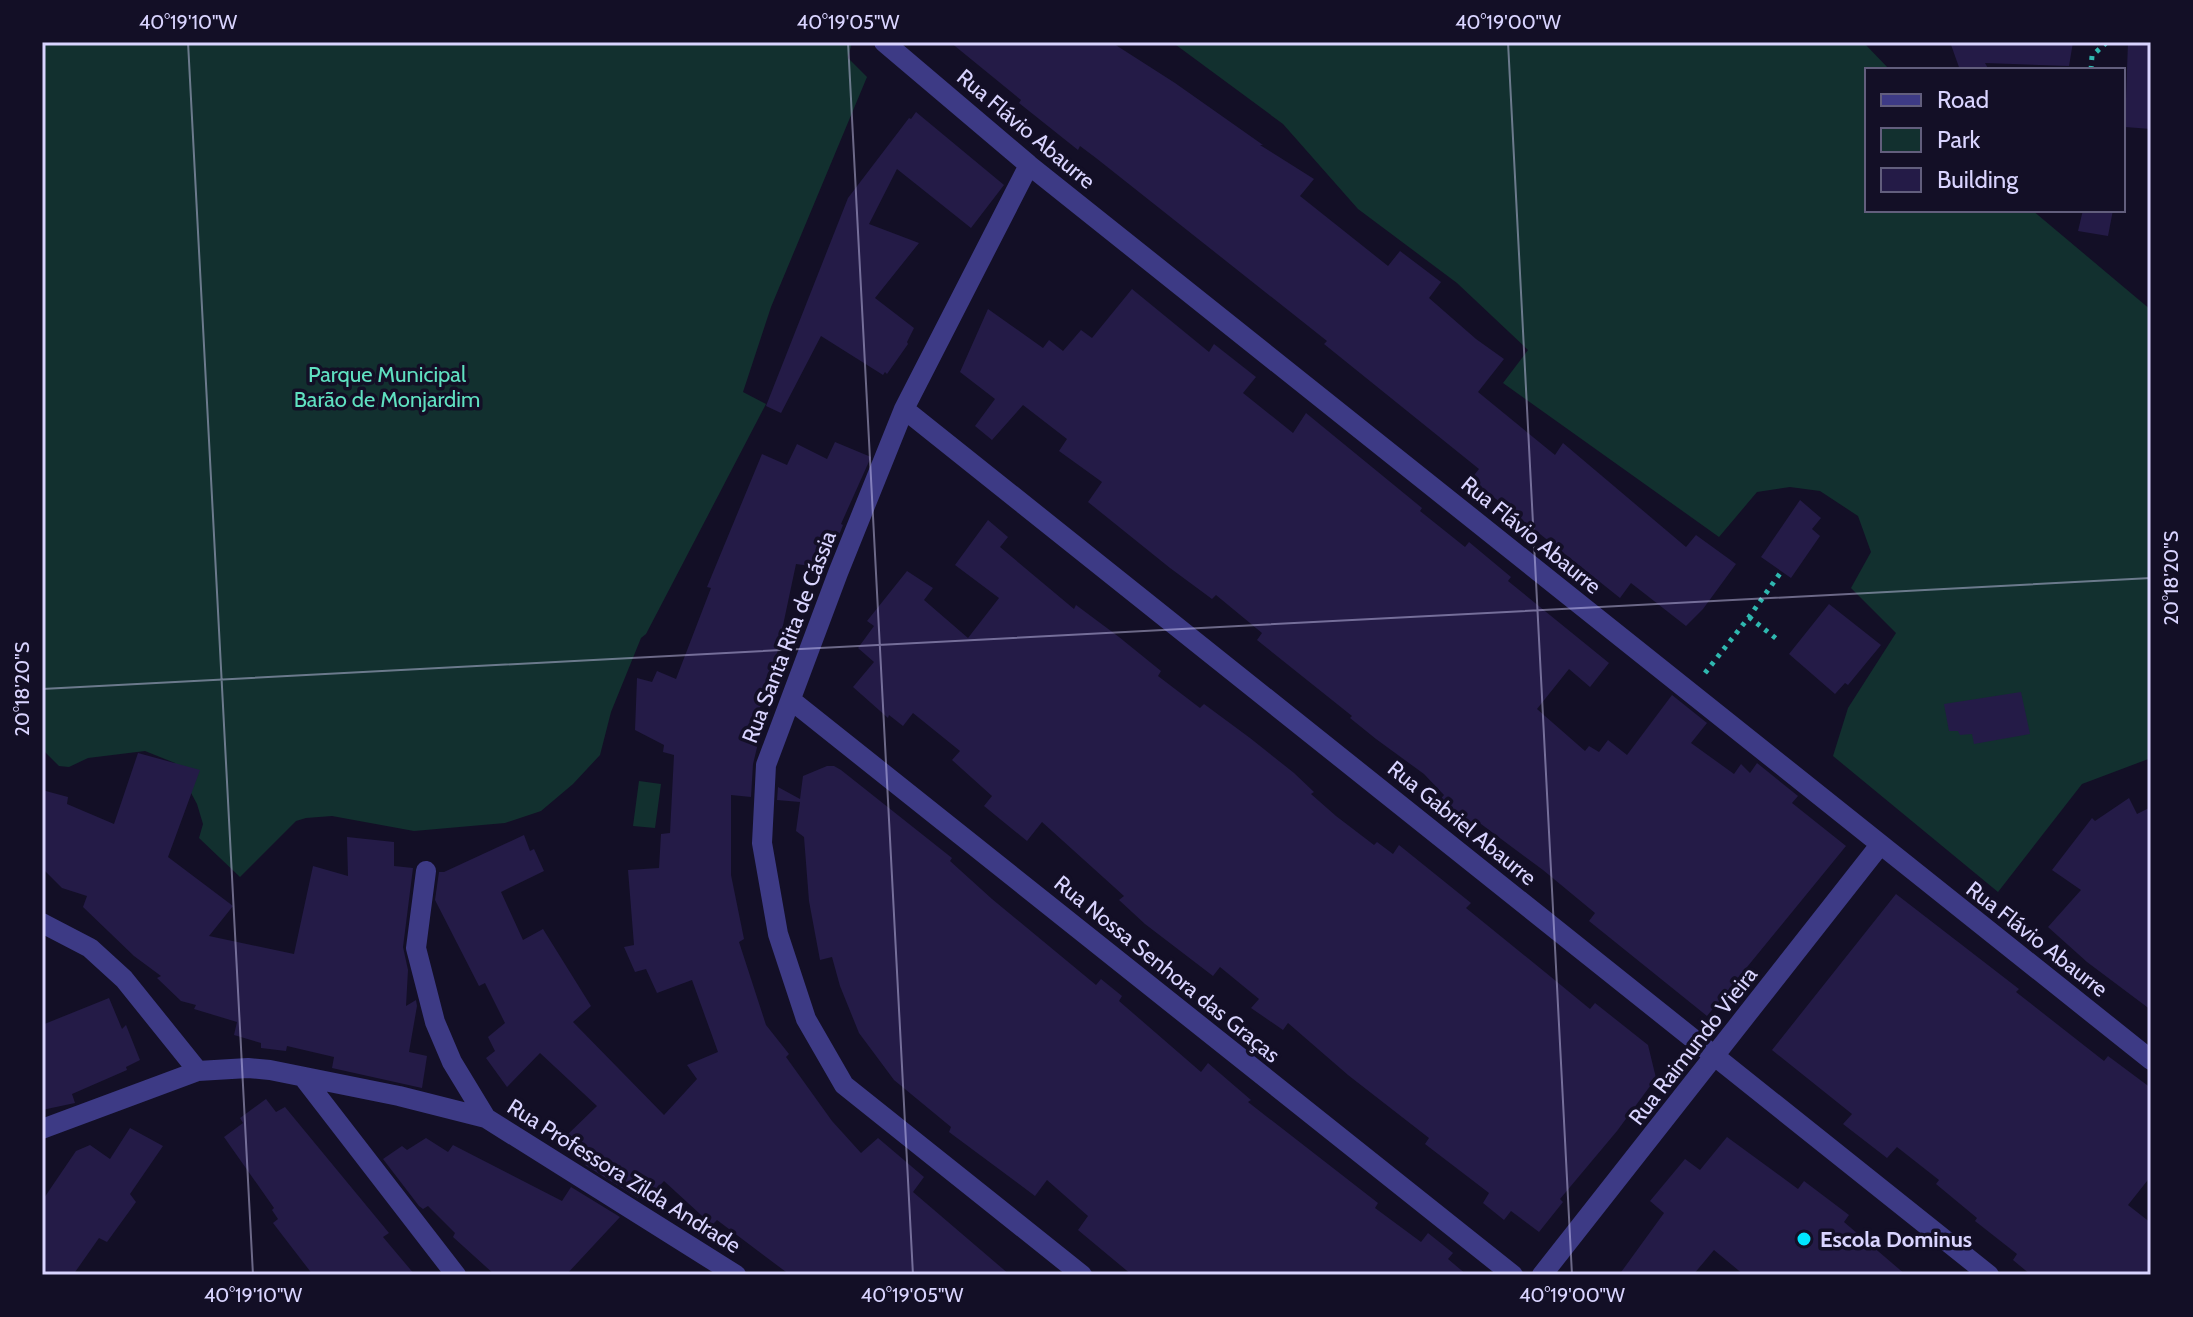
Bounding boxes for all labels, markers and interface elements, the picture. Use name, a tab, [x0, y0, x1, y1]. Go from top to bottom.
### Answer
text: 40°19'10"W	[139, 10, 237, 34]
text: 40°19'05"W	[797, 10, 899, 34]
text: 40°19'00"W	[1455, 10, 1561, 34]
street label: Rua Flávio Abaurre	[951, 63, 1101, 195]
legend	[1865, 68, 2125, 212]
text: Road	[1937, 85, 1989, 114]
text: Park	[1937, 125, 1980, 154]
text: Building	[1937, 165, 2019, 194]
park label: Parque Municipal Barão de Monjardim	[294, 361, 480, 413]
street label: Rua Flávio Abaurre	[1456, 470, 1606, 600]
street label: Rua Santa Rita de Cássia	[736, 527, 842, 747]
text: 20°18'20"S	[2159, 530, 2183, 625]
text: 20°18'20"S	[10, 641, 34, 736]
street label: Rua Gabriel Abaurre	[1382, 755, 1542, 891]
street label: Rua Nossa Senhora das Graças	[1049, 870, 1285, 1068]
street label: Rua Flávio Abaurre	[1961, 875, 2113, 1003]
street label: Rua Raimundo Vieira	[1623, 961, 1763, 1130]
street label: Rua Professora Zilda Andrade	[502, 1093, 746, 1259]
place label: Escola Dominus	[1820, 1226, 1972, 1253]
marker: Escola Dominus	[1795, 1230, 1813, 1248]
text: 40°19'10"W	[204, 1283, 302, 1307]
text: 40°19'05"W	[861, 1283, 963, 1307]
text: 40°19'00"W	[1519, 1283, 1625, 1307]

